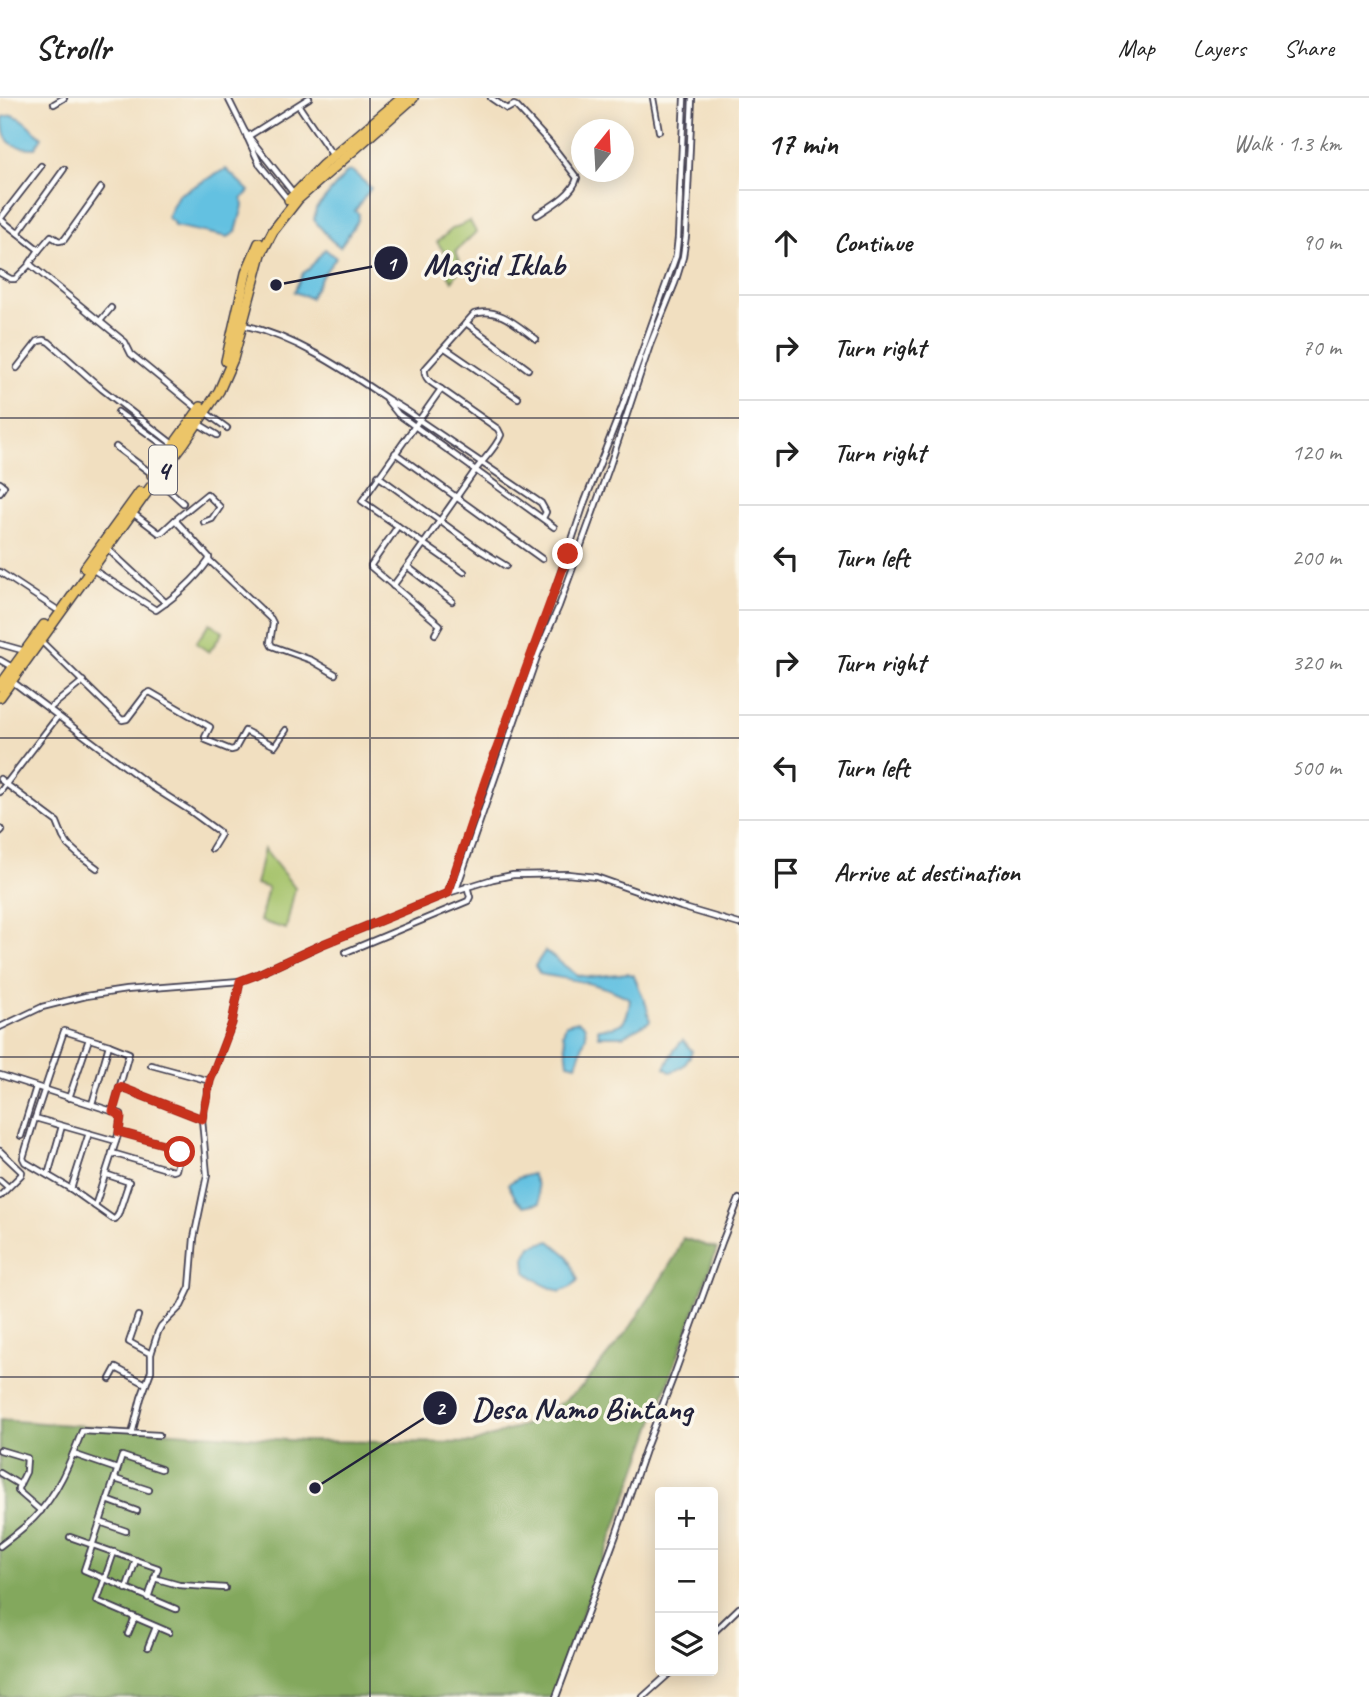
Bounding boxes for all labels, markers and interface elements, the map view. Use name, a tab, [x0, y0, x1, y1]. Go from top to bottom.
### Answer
text: Strollr	[35, 27, 110, 69]
text: Map	[1118, 33, 1155, 63]
text: Layers	[1193, 33, 1246, 63]
text: Share	[1284, 33, 1334, 63]
north arrow	[571, 119, 634, 182]
text: 17 min	[767, 125, 838, 163]
text: Walk · 1.3 km	[1233, 129, 1341, 158]
icon: ahead	[767, 224, 805, 262]
text: Continue	[834, 226, 912, 259]
text: 90 m	[1302, 228, 1341, 257]
callout: Masjid Iklab	[373, 237, 579, 290]
text: Masjid Iklab	[423, 244, 568, 285]
text: 1	[386, 251, 398, 277]
icon: right	[767, 329, 805, 367]
text: Turn right	[834, 331, 925, 364]
text: 70 m	[1302, 333, 1341, 362]
icon: right	[767, 434, 805, 472]
text: Turn right	[834, 436, 925, 469]
text: 120 m	[1292, 438, 1341, 467]
road number: 4	[149, 446, 177, 494]
route end	[552, 538, 583, 569]
icon: left	[767, 539, 805, 577]
text: Turn left	[834, 541, 909, 574]
text: 200 m	[1292, 543, 1341, 572]
icon: right	[767, 644, 805, 682]
text: Turn right	[834, 646, 925, 679]
text: 320 m	[1292, 648, 1341, 677]
icon: left	[767, 749, 805, 787]
text: Turn left	[834, 751, 909, 784]
text: 500 m	[1292, 753, 1341, 782]
icon: arrive	[767, 854, 805, 892]
text: Arrive at destination	[834, 856, 1020, 889]
route start	[164, 1136, 195, 1167]
callout: Desa Namo Bintang	[422, 1381, 707, 1434]
text: Desa Namo Bintang	[472, 1388, 695, 1429]
text: 2	[435, 1395, 447, 1421]
map controls	[655, 1487, 718, 1676]
button: +	[655, 1487, 718, 1550]
button: −	[655, 1550, 718, 1613]
button: layers	[655, 1613, 718, 1676]

